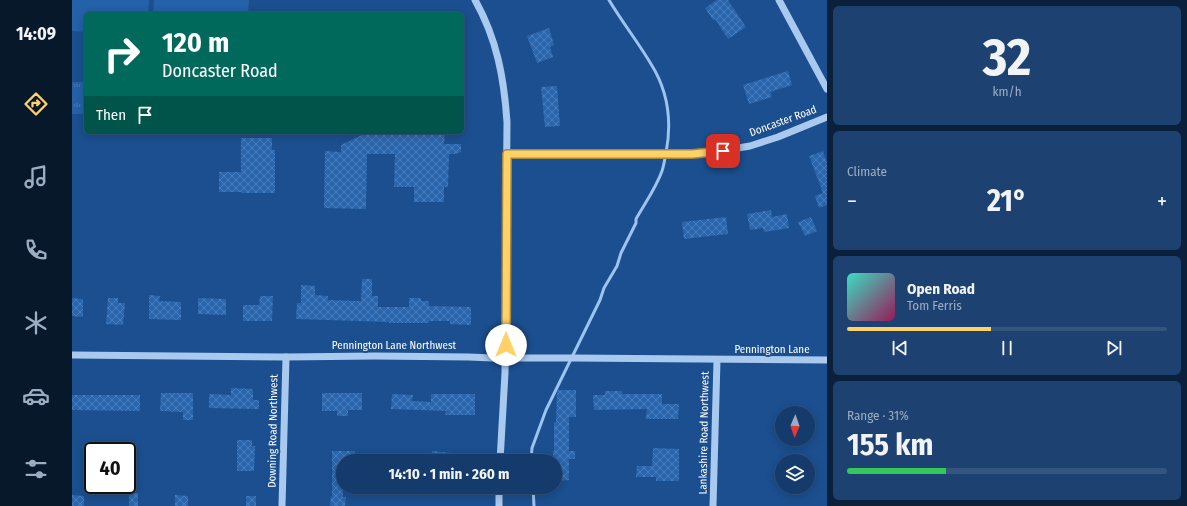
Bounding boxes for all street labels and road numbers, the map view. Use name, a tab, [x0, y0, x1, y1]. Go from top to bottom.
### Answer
street label: Doncaster Road	[748, 103, 818, 139]
street label: Pennington Lane Northwest	[332, 339, 457, 352]
street label: Pennington Lane	[734, 343, 810, 356]
street label: Lankashire Road Northwest	[696, 371, 712, 495]
street label: Downing Road Northwest	[266, 374, 280, 488]

